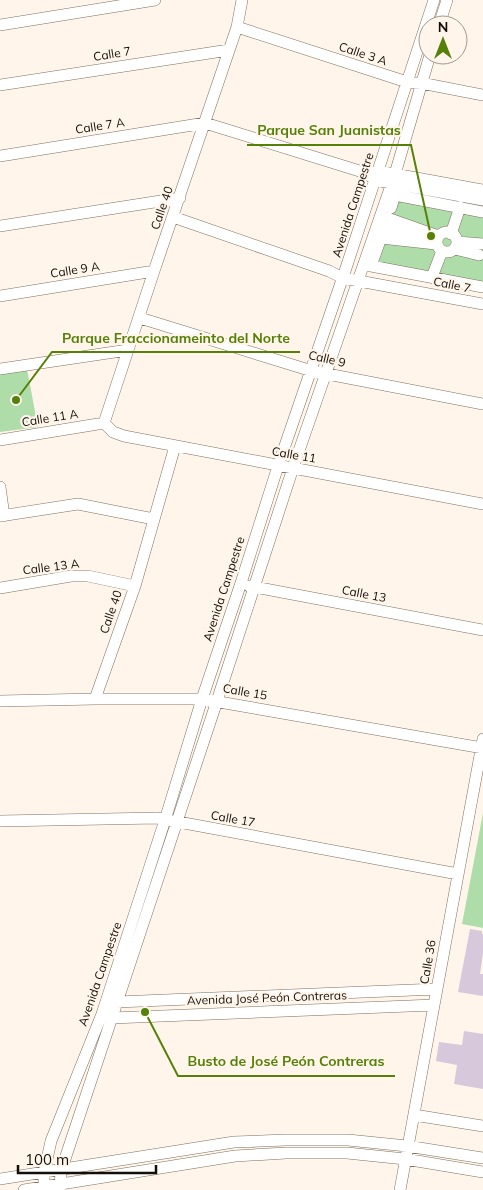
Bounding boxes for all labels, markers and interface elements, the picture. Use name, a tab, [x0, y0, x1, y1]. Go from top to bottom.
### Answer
north arrow	[418, 15, 468, 65]
text: N	[438, 18, 448, 36]
street label: Calle 3 A	[337, 39, 389, 68]
street label: Calle 7	[92, 43, 132, 64]
street label: Calle 7 A	[74, 114, 126, 137]
callout: Parque San Juanistas	[247, 116, 411, 145]
text: Parque San Juanistas	[257, 121, 401, 139]
street label: Avenida Campestre	[329, 151, 377, 259]
street label: Calle 40	[147, 184, 176, 232]
street label: Calle 9 A	[49, 258, 101, 281]
street label: Calle 7	[432, 274, 472, 295]
callout: Parque Fraccionameinto del Norte	[52, 323, 300, 352]
text: Parque Fraccionameinto del Norte	[62, 329, 290, 347]
street label: Calle 9	[307, 347, 347, 370]
street label: Calle 11 A	[21, 406, 79, 429]
street label: Calle 11	[271, 443, 318, 466]
street label: Avenida Campestre	[200, 535, 248, 643]
street label: Calle 13 A	[22, 556, 80, 577]
street label: Calle 13	[341, 582, 388, 605]
street label: Calle 40	[96, 588, 125, 636]
street label: Calle 15	[222, 680, 269, 703]
street label: Calle 17	[210, 807, 257, 830]
street label: Avenida Campestre	[75, 920, 124, 1028]
street label: Calle 36	[416, 938, 439, 985]
street label: Avenida José Peón Contreras	[187, 987, 347, 1008]
callout: Busto de José Peón Contreras	[178, 1047, 395, 1076]
text: Busto de José Peón Contreras	[188, 1052, 384, 1070]
scale bar	[18, 1142, 155, 1174]
text: 100 m	[25, 1150, 69, 1169]

